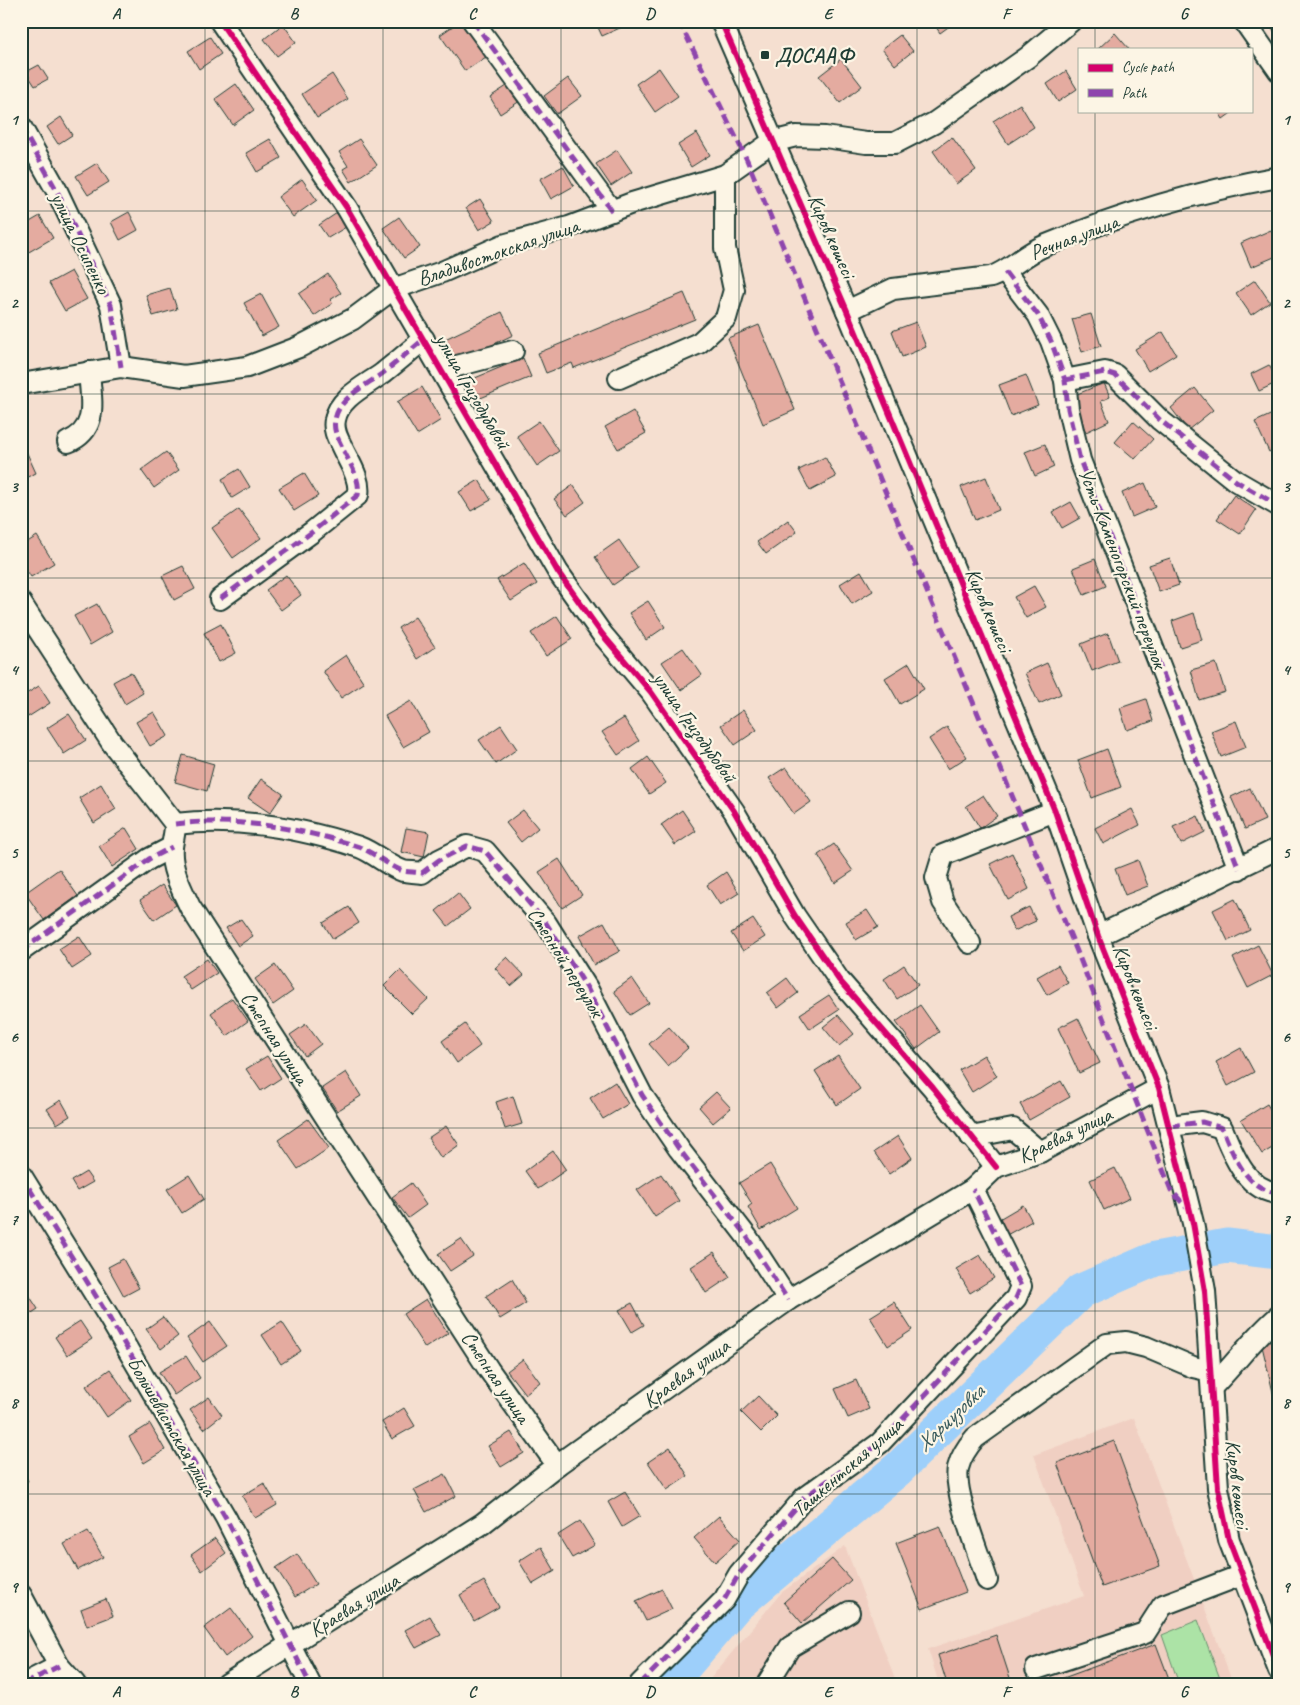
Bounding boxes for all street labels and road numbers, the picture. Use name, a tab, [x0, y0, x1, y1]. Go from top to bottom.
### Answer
street label: улица Осипенко	[44, 186, 117, 300]
street label: Киров көшесі	[802, 190, 863, 285]
street label: Речная улица	[1026, 207, 1124, 266]
street label: Владивостокская улица	[414, 211, 584, 292]
street label: улица Гризодубовой	[427, 327, 517, 455]
street label: Усть-Каменогорский переулок	[1073, 464, 1174, 674]
street label: Киров көшесі	[960, 564, 1020, 659]
street label: улица Гризодубовой	[645, 665, 744, 789]
street label: Степной переулок	[522, 902, 611, 1024]
street label: Киров көшесі	[1107, 941, 1166, 1036]
street label: Степная улица	[235, 986, 316, 1092]
street label: Краевая улица	[1014, 1100, 1118, 1169]
street label: Степная улица	[456, 1326, 538, 1430]
street label: Краевая улица	[637, 1332, 736, 1413]
street label: Большевистская улица	[122, 1352, 223, 1502]
street label: Ташкентская улица	[786, 1410, 909, 1522]
street label: Киров көшесі	[1220, 1438, 1257, 1533]
street label: Краевая улица	[304, 1566, 405, 1643]

